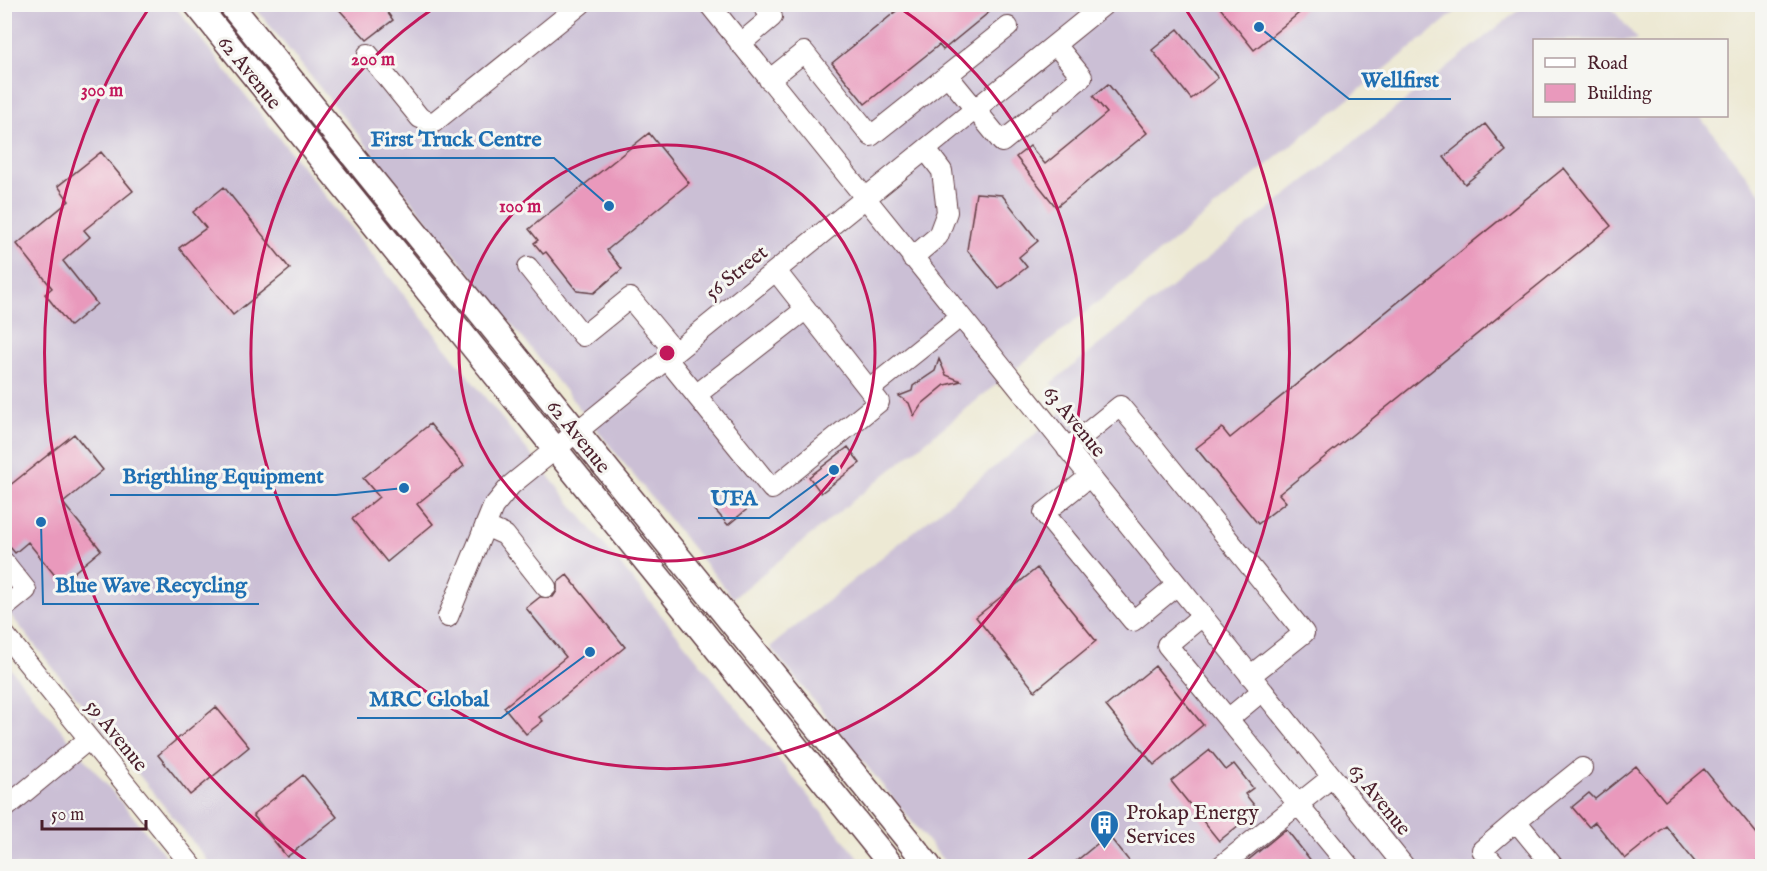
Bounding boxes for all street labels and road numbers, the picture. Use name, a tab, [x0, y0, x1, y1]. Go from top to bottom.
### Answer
street label: 62 Avenue	[211, 30, 287, 116]
street label: 56 Street	[700, 240, 774, 307]
street label: 63 Avenue	[1036, 380, 1111, 464]
street label: 62 Avenue	[540, 394, 616, 480]
street label: 59 Avenue	[78, 694, 153, 778]
street label: 63 Avenue	[1341, 758, 1416, 842]

